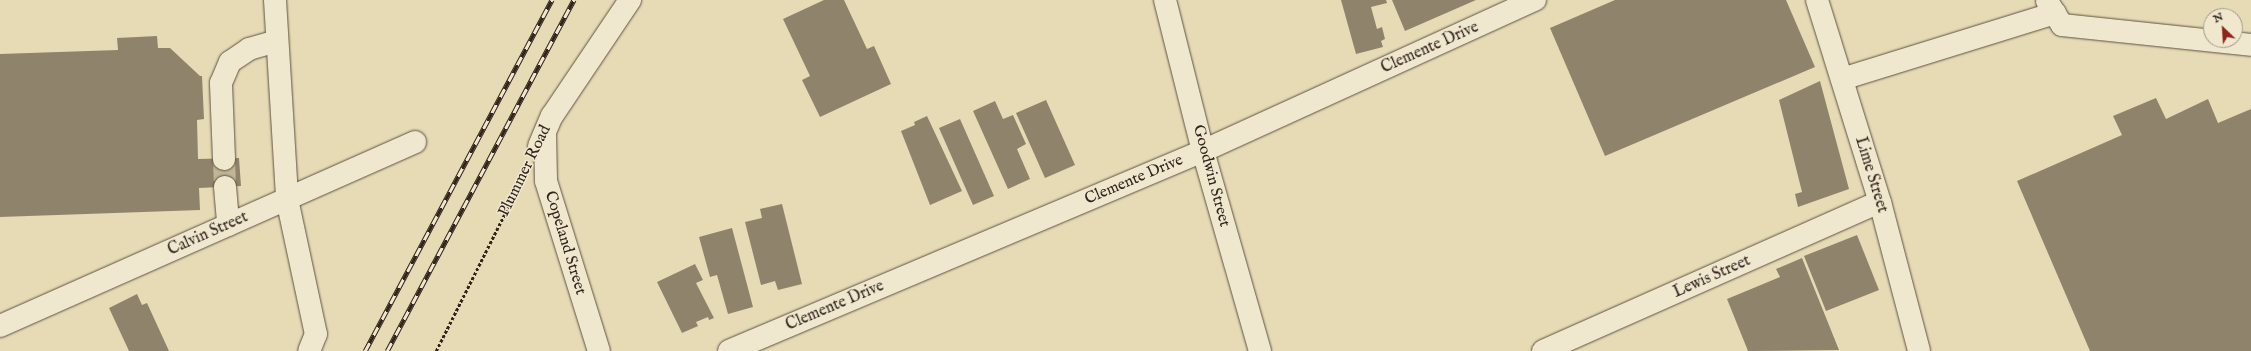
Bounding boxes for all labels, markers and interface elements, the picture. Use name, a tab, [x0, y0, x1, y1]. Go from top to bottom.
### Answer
north arrow	[2203, 8, 2243, 48]
text: N	[2211, 10, 2226, 26]
street label: Clemente Drive	[1378, 18, 1482, 78]
street label: Plummer Road	[495, 122, 555, 220]
street label: Goodwin Street	[1188, 123, 1234, 229]
street label: Lime Street	[1850, 135, 1892, 215]
street label: Clemente Drive	[1082, 151, 1186, 209]
street label: Copeland Street	[540, 189, 590, 297]
street label: Calvin Street	[165, 208, 251, 260]
street label: Lewis Street	[1670, 251, 1754, 303]
street label: Clemente Drive	[783, 277, 887, 335]

